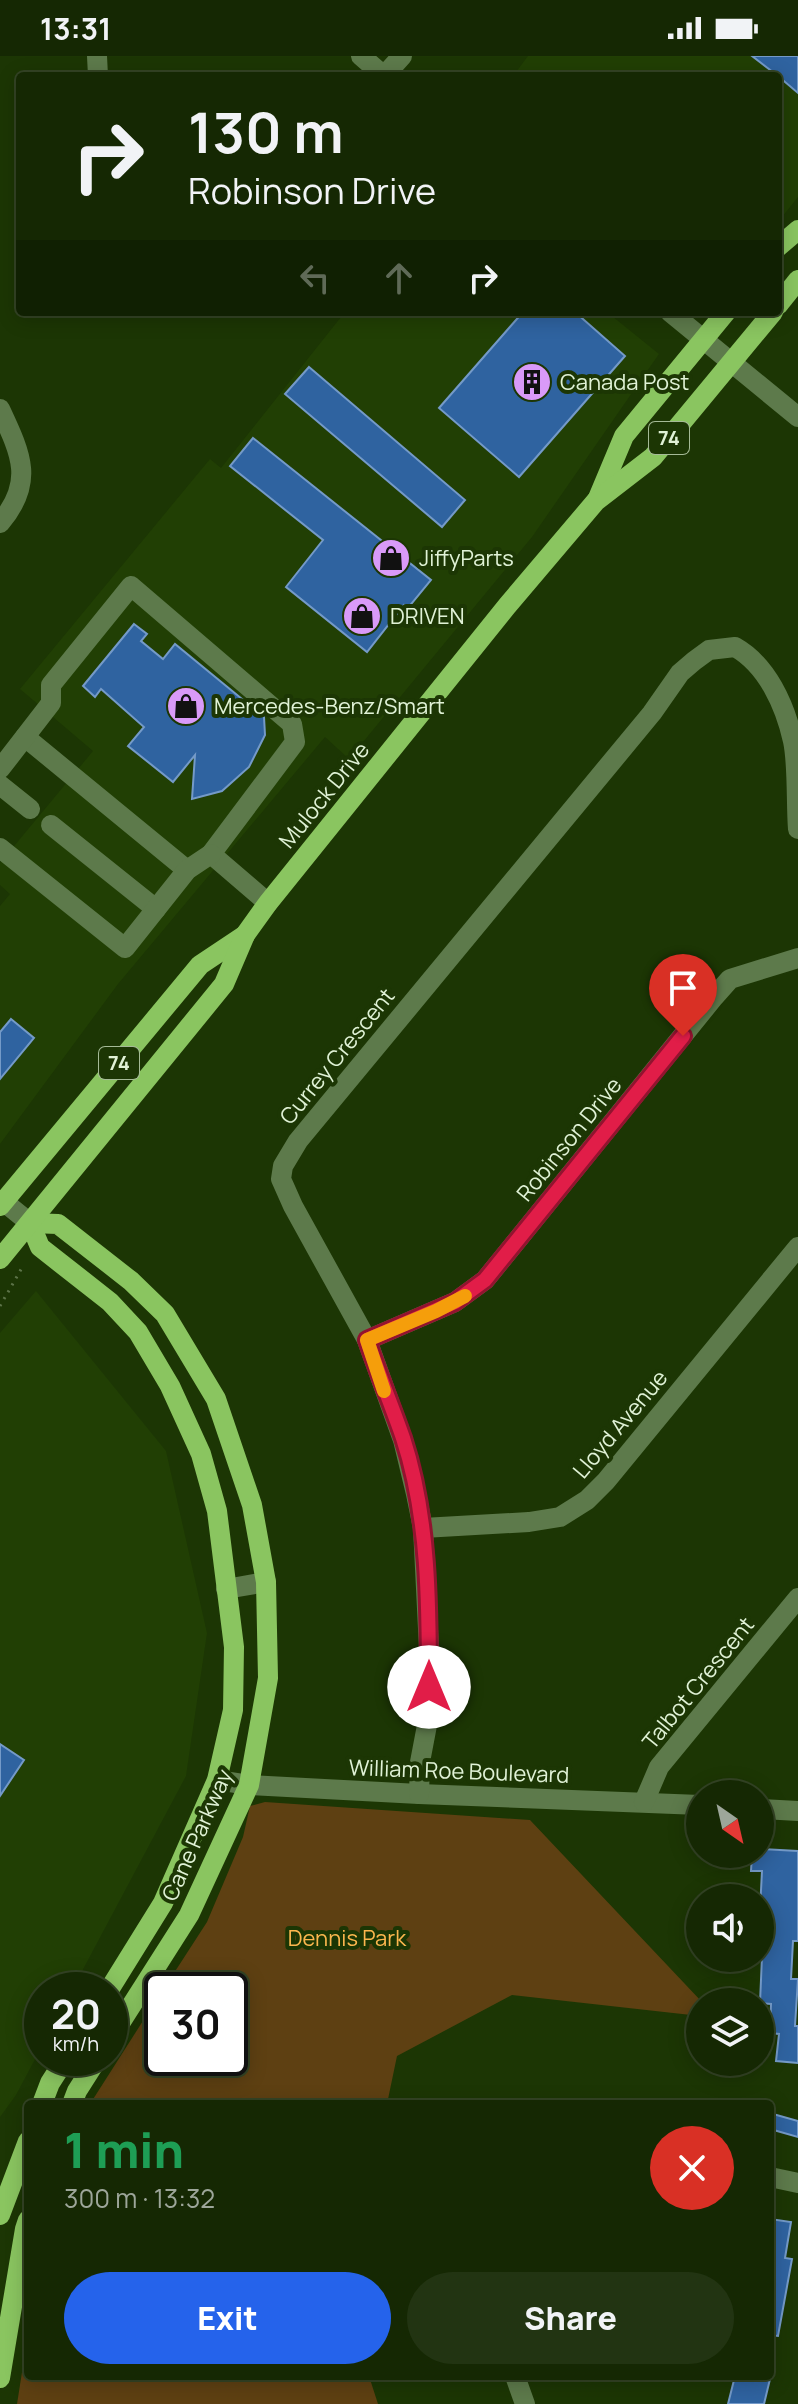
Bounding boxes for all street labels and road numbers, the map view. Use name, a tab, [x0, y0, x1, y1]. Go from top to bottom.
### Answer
road number: 74	[649, 422, 689, 454]
street label: Mulock Drive	[272, 735, 376, 854]
street label: Currey Crescent	[273, 981, 401, 1130]
road number: 74	[99, 1047, 139, 1079]
street label: Robinson Drive	[510, 1071, 628, 1207]
street label: Lloyd Avenue	[566, 1363, 674, 1485]
street label: Talbot Crescent	[635, 1610, 761, 1756]
street label: William Roe Boulevard	[348, 1752, 570, 1790]
street label: Cane Parkway	[155, 1764, 240, 1906]

